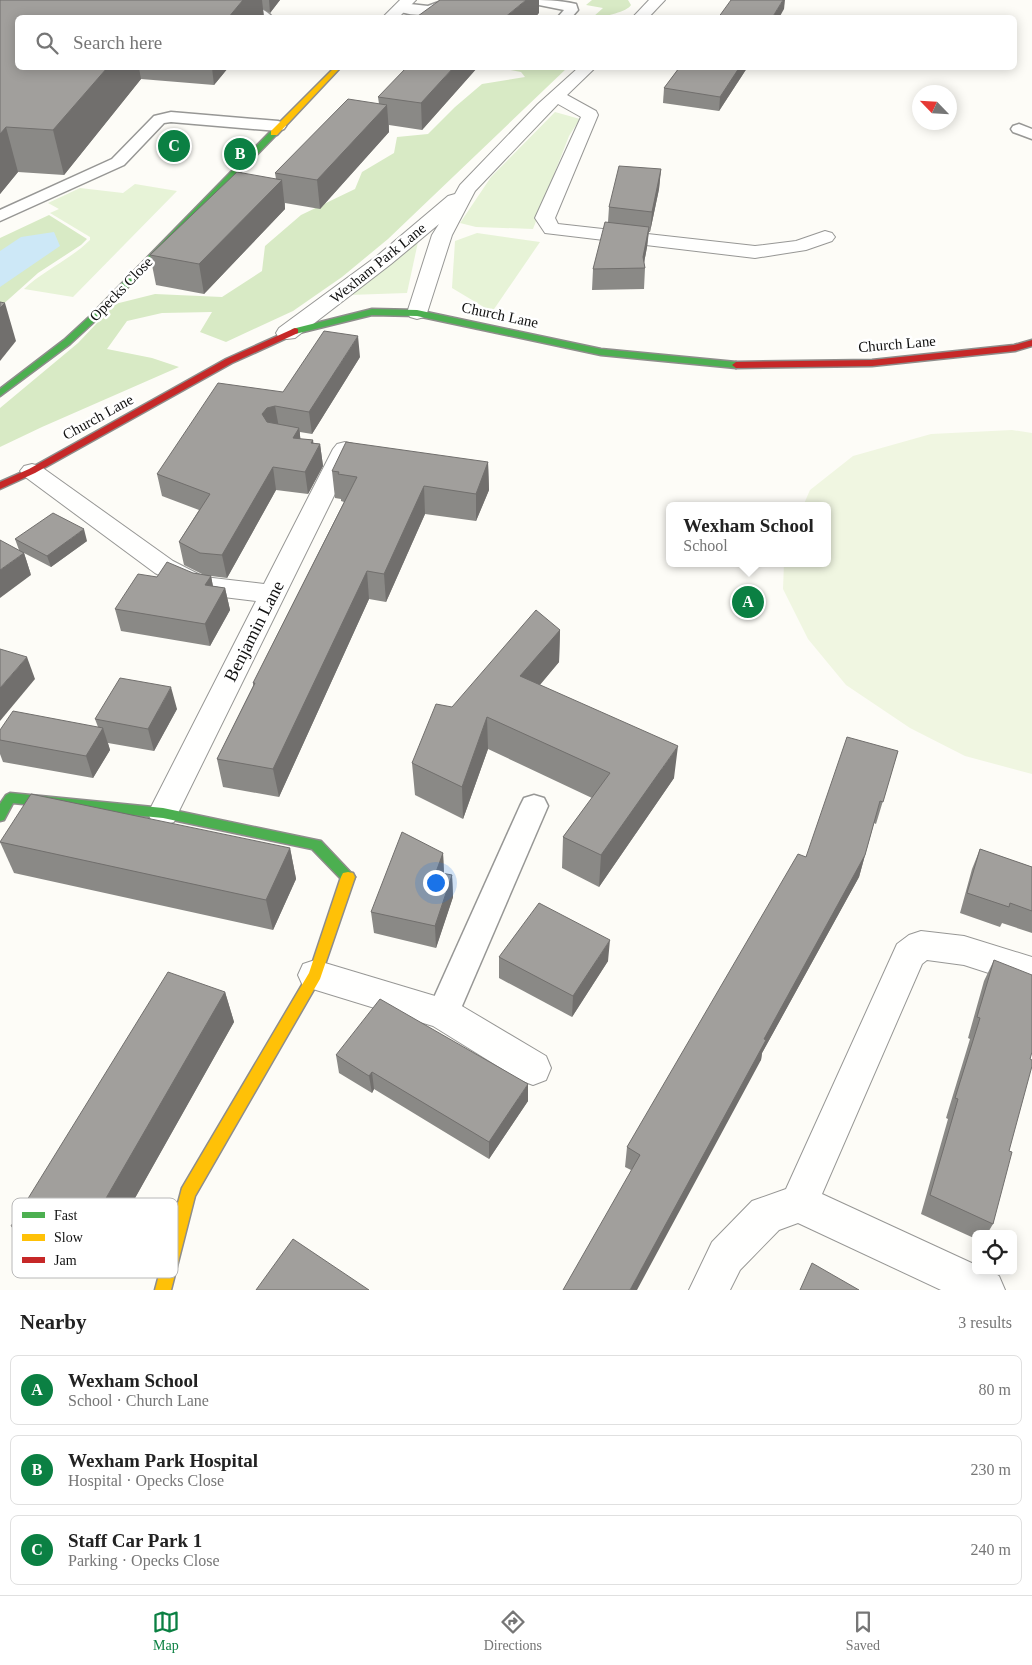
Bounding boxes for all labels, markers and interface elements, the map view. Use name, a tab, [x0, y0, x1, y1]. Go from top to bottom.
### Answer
search box	[15, 15, 1017, 70]
icon: search	[33, 29, 61, 57]
text: Search here	[73, 32, 162, 53]
north arrow	[912, 85, 957, 130]
pin: C	[158, 127, 190, 165]
pin: B	[224, 135, 256, 173]
street label: Wexham Park Lane	[327, 219, 429, 306]
street label: Opecks Close	[86, 253, 156, 324]
street label: Church Lane	[460, 299, 540, 331]
street label: Church Lane	[858, 333, 937, 355]
street label: Church Lane	[60, 391, 136, 443]
popup	[666, 502, 831, 567]
text: Wexham School	[683, 515, 814, 536]
text: School	[683, 537, 728, 554]
street label: Benjamin Lane	[220, 577, 288, 685]
pin: A	[732, 583, 764, 621]
your location	[423, 870, 449, 896]
legend	[12, 1198, 178, 1278]
text: Fast	[54, 1208, 77, 1223]
text: Slow	[54, 1230, 84, 1245]
map controls	[972, 1230, 1017, 1275]
button: locate	[972, 1230, 1017, 1275]
text: Jam	[54, 1253, 77, 1268]
text: Nearby	[20, 1310, 87, 1334]
text: 3 results	[958, 1314, 1012, 1331]
text: Wexham School	[68, 1370, 198, 1391]
text: A	[31, 1381, 43, 1398]
text: 80 m	[979, 1381, 1011, 1398]
text: School · Church Lane	[68, 1392, 209, 1409]
text: Wexham Park Hospital	[68, 1450, 258, 1471]
text: B	[32, 1461, 42, 1478]
text: 230 m	[971, 1461, 1011, 1478]
text: Hospital · Opecks Close	[68, 1472, 224, 1489]
text: Staff Car Park 1	[68, 1530, 202, 1551]
text: C	[31, 1541, 43, 1558]
text: 240 m	[971, 1541, 1011, 1558]
text: Parking · Opecks Close	[68, 1552, 220, 1569]
tab: Map	[152, 1608, 180, 1654]
tab: Directions	[484, 1608, 542, 1654]
tab: Saved	[846, 1608, 880, 1654]

